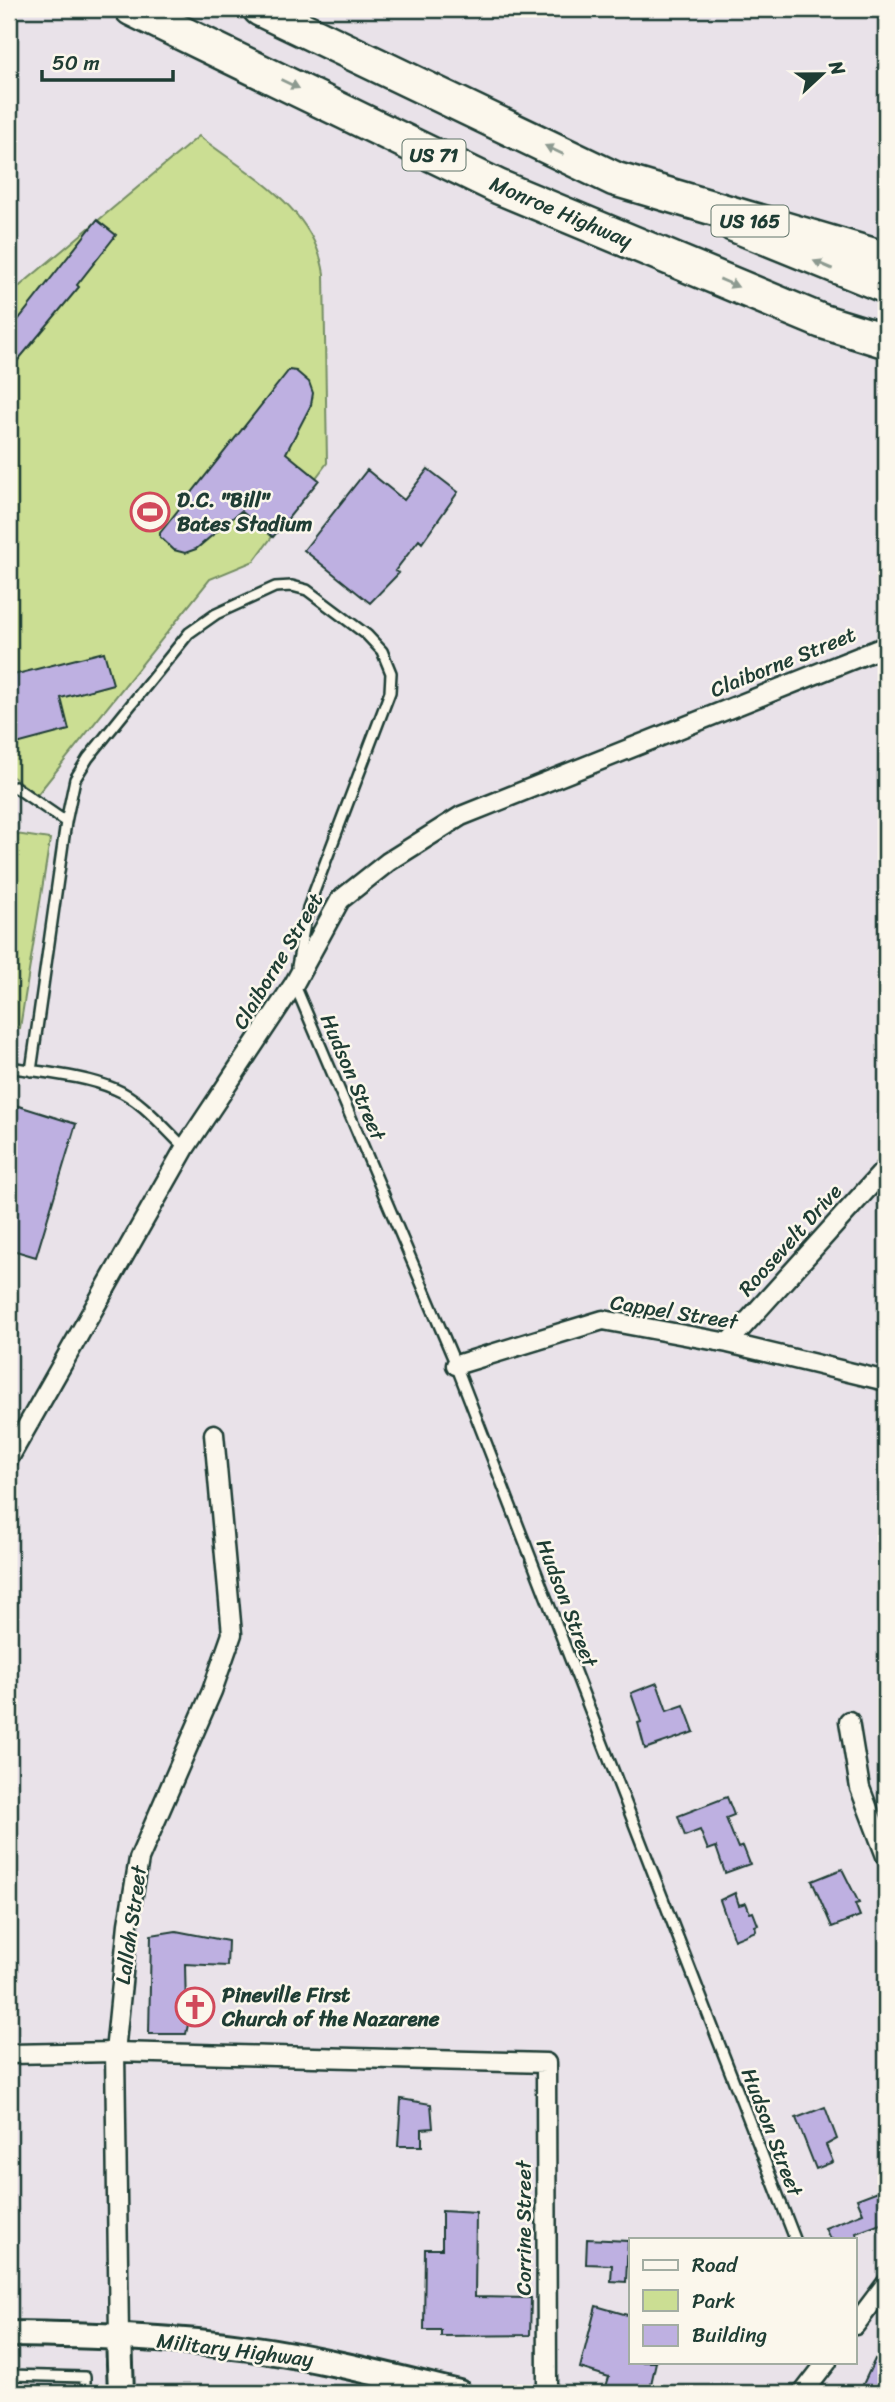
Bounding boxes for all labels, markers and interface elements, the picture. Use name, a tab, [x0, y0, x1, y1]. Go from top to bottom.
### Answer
scale bar	[42, 38, 173, 82]
north arrow	[786, 38, 856, 108]
text: 50 m	[52, 44, 100, 82]
text: N	[819, 55, 855, 81]
one-way arrow	[280, 78, 300, 90]
road number: US 71	[402, 140, 466, 170]
one-way arrow	[544, 144, 564, 155]
street label: Monroe Highway	[484, 165, 639, 259]
road number: US 165	[712, 206, 788, 236]
one-way arrow	[812, 259, 833, 270]
one-way arrow	[719, 278, 740, 289]
place label: D.C. "Bill" Bates Stadium	[177, 481, 312, 543]
sports icon: D.C. "Bill" Bates Stadium	[129, 491, 171, 533]
street label: Claiborne Street	[704, 615, 862, 709]
street label: Claiborne Street	[222, 885, 334, 1037]
street label: Hudson Street	[309, 1008, 397, 1148]
street label: Roosevelt Drive	[728, 1175, 852, 1305]
street label: Cappel Street	[608, 1283, 742, 1341]
street label: Hudson Street	[525, 1533, 609, 1674]
street label: Lallah Street	[104, 1862, 158, 1987]
place label: Pineville First Church of the Nazarene	[221, 1976, 440, 2038]
church icon: Pineville First Church of the Nazarene	[174, 1986, 216, 2028]
street label: Hudson Street	[730, 2062, 814, 2203]
street label: Corrine Street	[505, 2159, 543, 2295]
legend	[629, 2238, 856, 2364]
text: Road	[692, 2246, 739, 2284]
text: Park	[692, 2282, 735, 2320]
text: Building	[692, 2316, 768, 2354]
street label: Military Highway	[154, 2322, 316, 2378]

